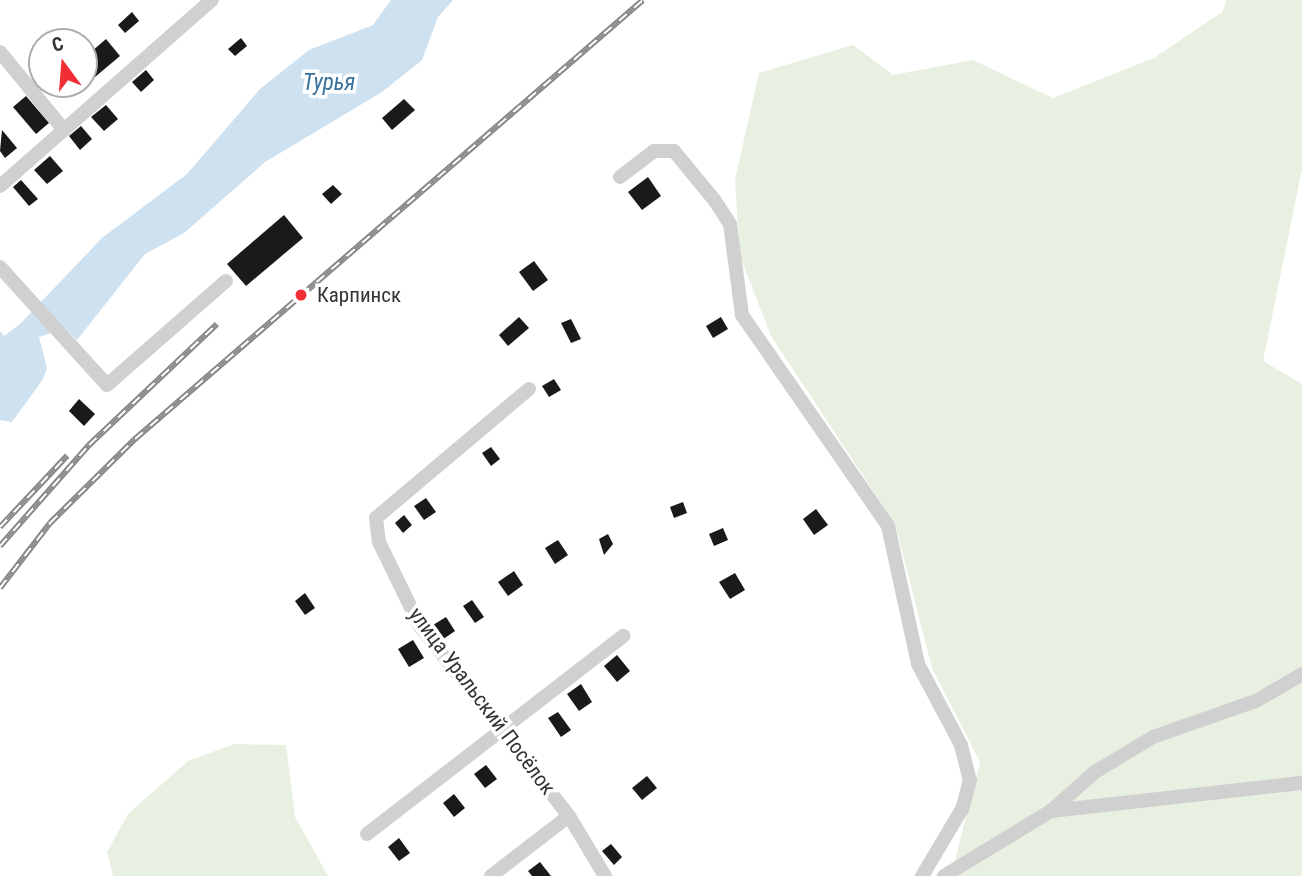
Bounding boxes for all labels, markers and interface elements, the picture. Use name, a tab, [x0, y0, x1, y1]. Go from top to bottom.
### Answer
north arrow	[28, 28, 98, 98]
text: С	[49, 32, 66, 57]
water label: Турья	[303, 69, 355, 97]
place label: Карпинск	[317, 282, 401, 308]
marker: Карпинск	[291, 285, 311, 305]
street label: улица Уральский Посёлок	[403, 602, 561, 800]

